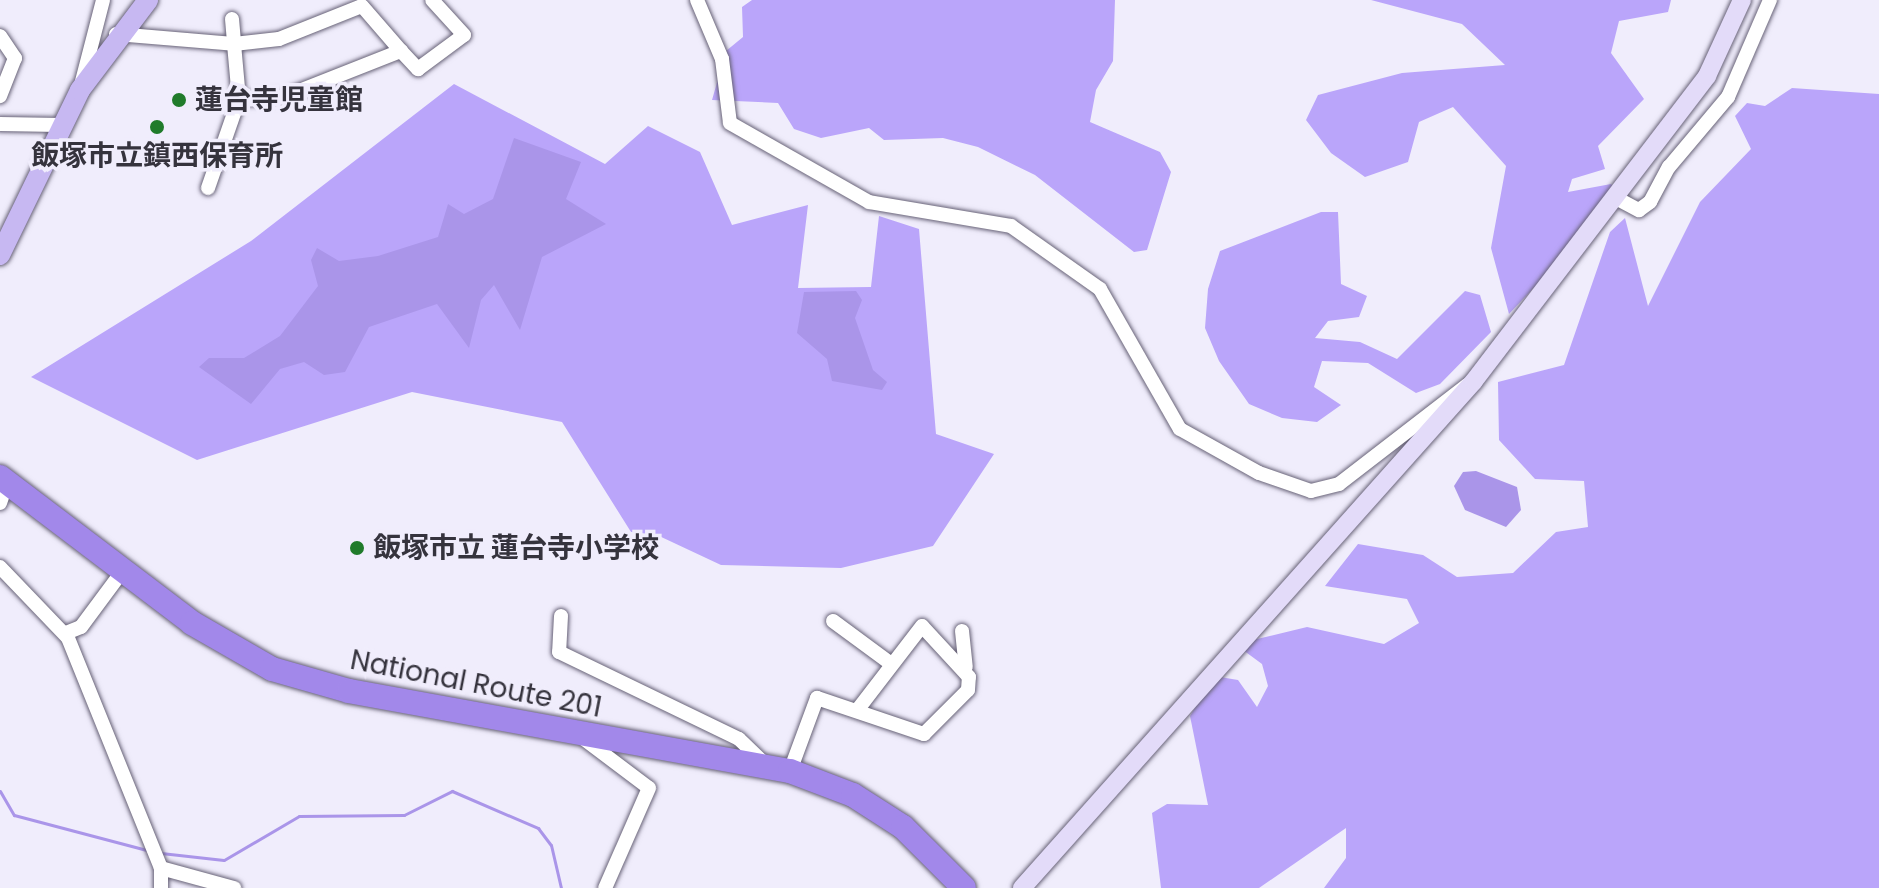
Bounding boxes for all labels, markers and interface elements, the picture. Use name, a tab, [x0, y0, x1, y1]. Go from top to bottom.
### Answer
place label: 蓮台寺児童館	[195, 83, 363, 117]
marker: 蓮台寺児童館	[170, 91, 188, 109]
marker: 飯塚市立鎮西保育所	[148, 118, 166, 136]
place label: 飯塚市立鎮西保育所	[31, 139, 283, 173]
place label: 飯塚市立 蓮台寺小学校	[373, 531, 659, 565]
marker: 飯塚市立 蓮台寺小学校	[348, 539, 366, 557]
street label: National Route 201	[347, 643, 605, 725]

